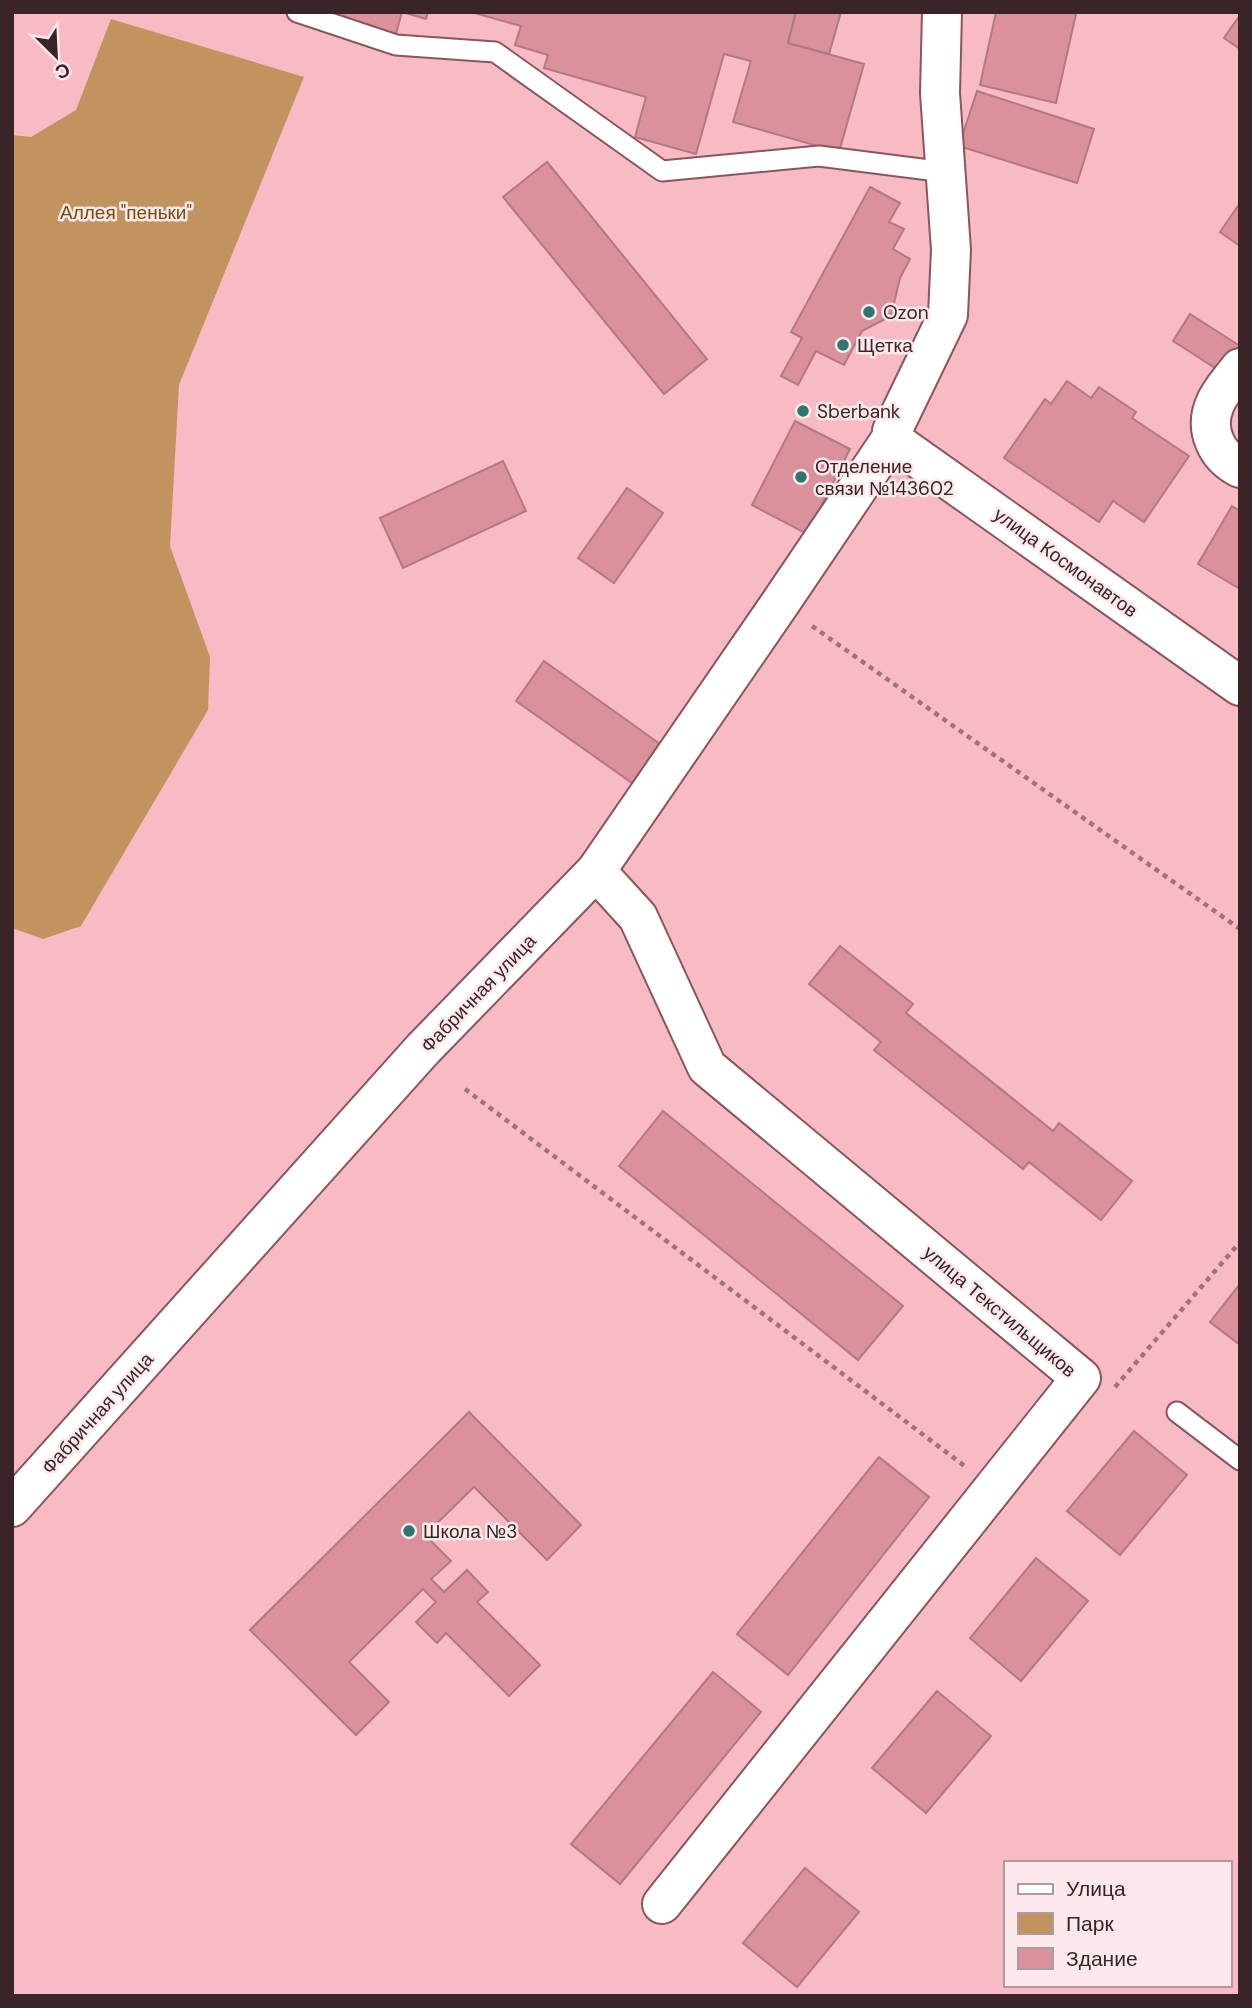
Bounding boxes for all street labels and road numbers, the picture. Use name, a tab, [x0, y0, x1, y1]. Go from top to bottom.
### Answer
street label: улица Космонавтов	[989, 502, 1143, 623]
street label: Фабричная улица	[415, 928, 542, 1058]
street label: улица Текстильщиков	[918, 1240, 1081, 1383]
street label: Фабричная улица	[36, 1347, 159, 1480]

